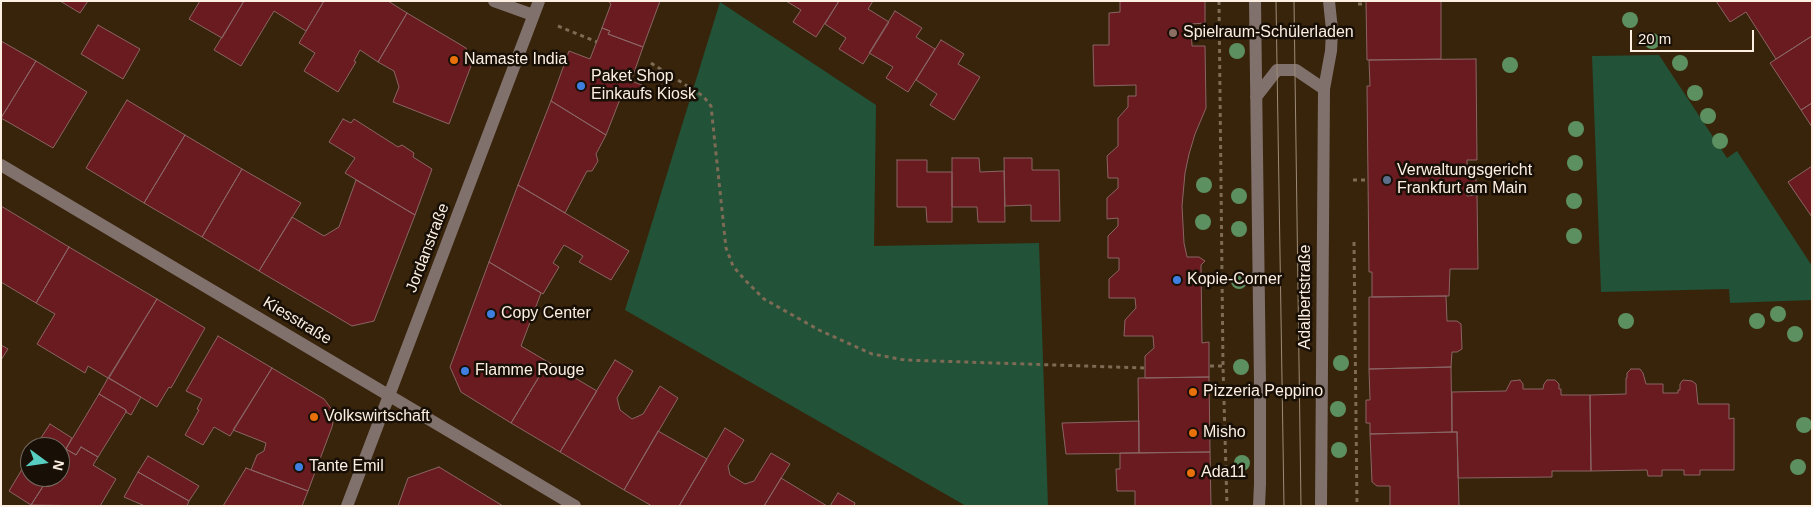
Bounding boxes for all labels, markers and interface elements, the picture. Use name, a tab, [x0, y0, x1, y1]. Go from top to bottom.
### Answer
scale bar	[1633, 20, 1757, 52]
place label: Spielraum-Schülerladen	[1183, 23, 1354, 43]
marker: Spielraum-Schülerladen	[1167, 27, 1179, 39]
text: 20 m	[1638, 30, 1671, 47]
place label: Namaste India	[464, 50, 567, 70]
marker: Namaste India	[448, 54, 460, 66]
place label: Paket Shop Einkaufs Kiosk	[591, 67, 696, 105]
marker: Paket Shop Einkaufs Kiosk	[575, 80, 587, 92]
place label: Verwaltungsgericht Frankfurt am Main	[1397, 161, 1532, 199]
marker: Verwaltungsgericht Frankfurt am Main	[1381, 174, 1393, 186]
street label: Jordanstraße	[402, 201, 454, 295]
street label: Adalbertstraße	[1296, 245, 1316, 349]
place label: Kopie-Corner	[1187, 270, 1282, 290]
marker: Kopie-Corner	[1171, 274, 1183, 286]
street label: Kiesstraße	[259, 293, 335, 349]
place label: Copy Center	[501, 304, 591, 324]
marker: Copy Center	[485, 308, 497, 320]
place label: Flamme Rouge	[475, 361, 584, 381]
marker: Flamme Rouge	[459, 365, 471, 377]
place label: Pizzeria Peppino	[1203, 382, 1323, 402]
marker: Pizzeria Peppino	[1187, 386, 1199, 398]
place label: Volkswirtschaft	[324, 407, 430, 427]
marker: Volkswirtschaft	[308, 411, 320, 423]
place label: Misho	[1203, 423, 1246, 443]
marker: Misho	[1187, 427, 1199, 439]
north arrow	[20, 437, 70, 487]
place label: Tante Emil	[309, 457, 384, 477]
text: N	[50, 459, 68, 472]
marker: Tante Emil	[293, 461, 305, 473]
place label: Ada11	[1201, 463, 1246, 483]
marker: Ada11	[1185, 467, 1197, 479]

